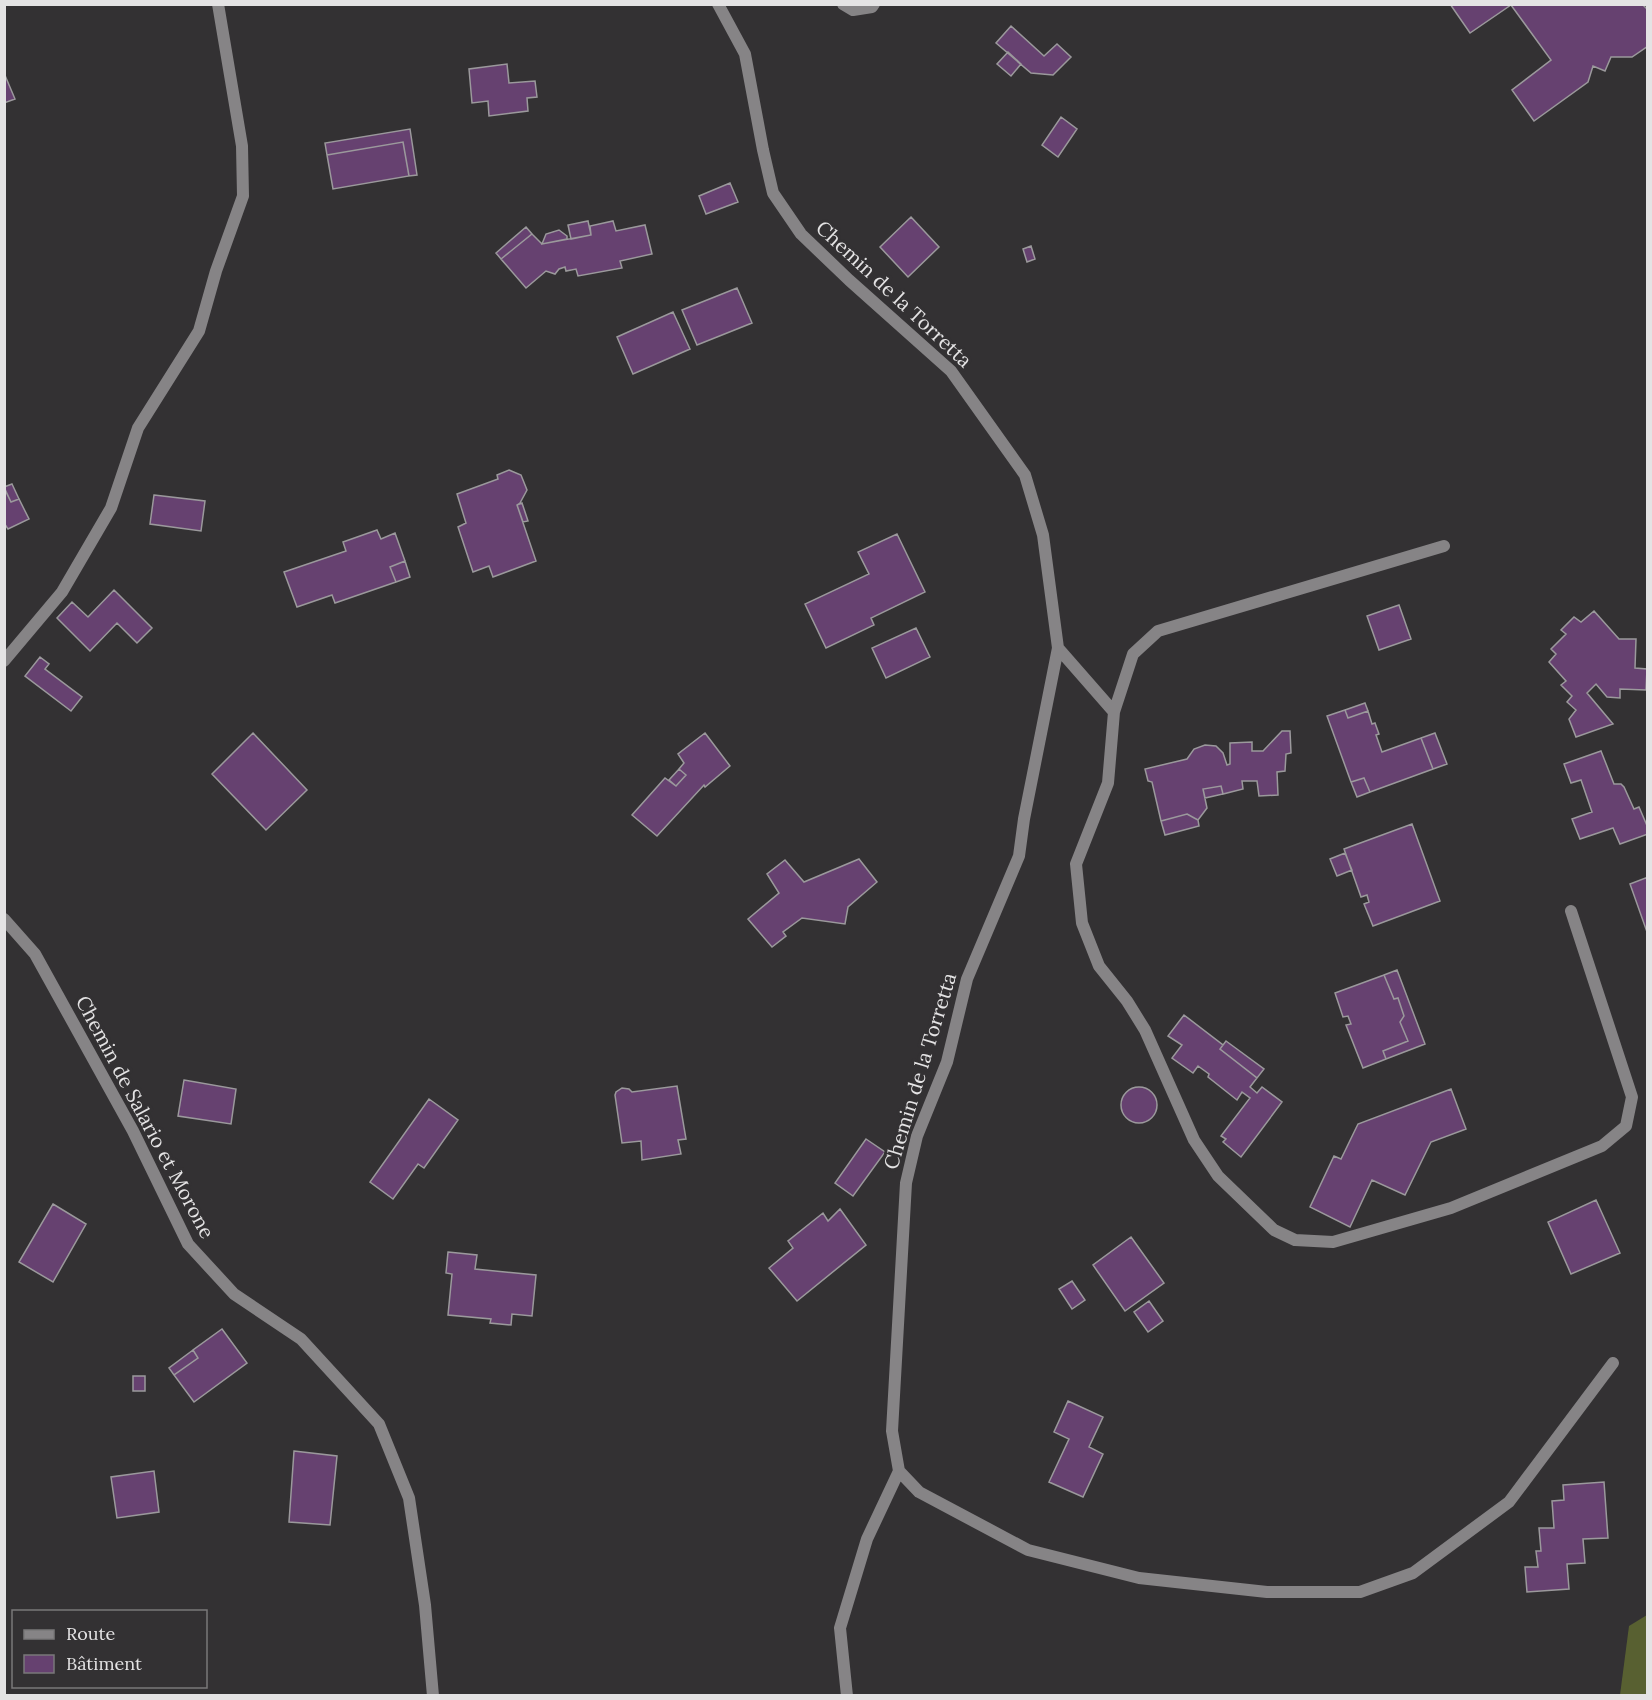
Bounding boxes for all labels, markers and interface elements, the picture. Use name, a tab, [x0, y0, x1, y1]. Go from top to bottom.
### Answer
street label: Chemin de la Torretta	[811, 215, 978, 372]
street label: Chemin de la Torretta	[878, 970, 961, 1172]
street label: Chemin de Salario et Morone	[71, 991, 220, 1243]
legend	[12, 1610, 207, 1688]
text: Route	[66, 1622, 115, 1645]
text: Bâtiment	[66, 1652, 142, 1675]

